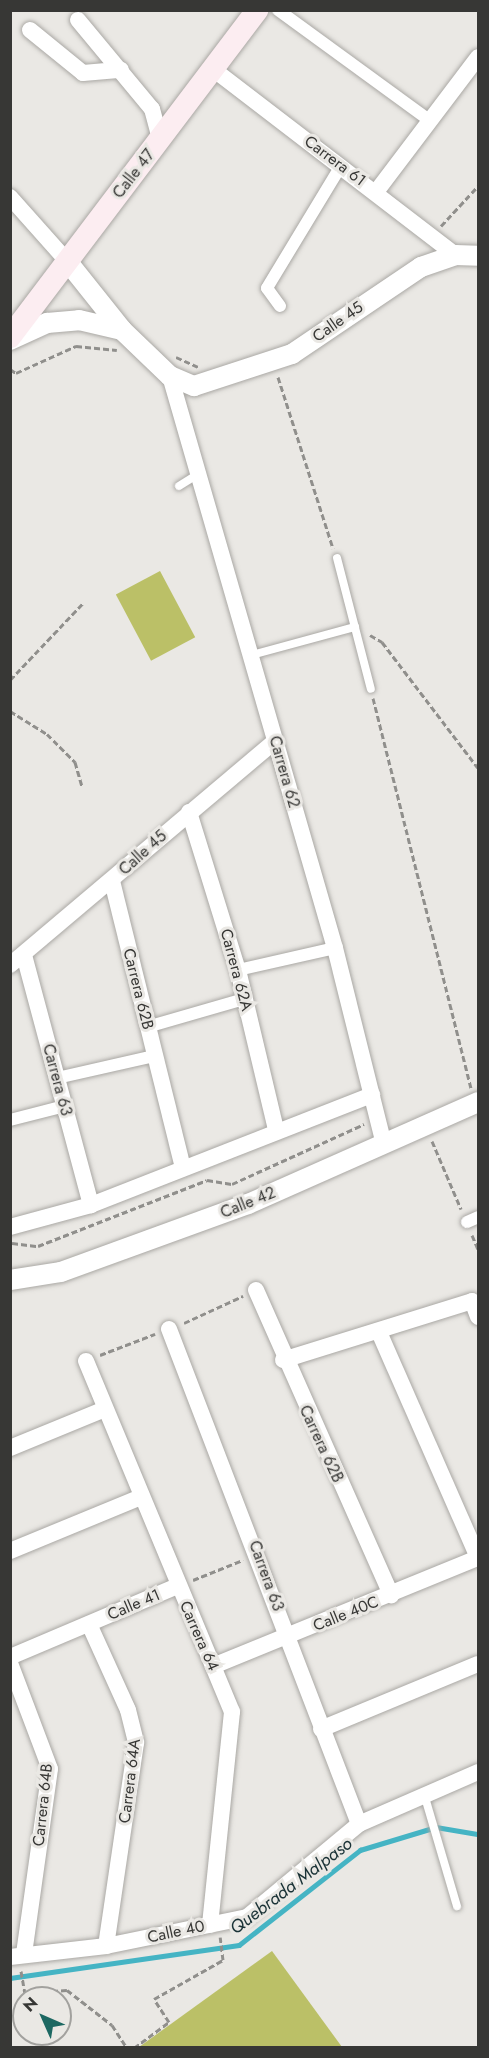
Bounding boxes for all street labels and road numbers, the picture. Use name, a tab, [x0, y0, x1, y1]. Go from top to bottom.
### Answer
street label: Carrera 61	[300, 132, 370, 190]
street label: Calle 47	[109, 146, 159, 202]
street label: Calle 45	[309, 298, 367, 346]
street label: Carrera 62	[265, 734, 303, 810]
street label: Calle 45	[115, 827, 171, 879]
street label: Carrera 62A	[216, 927, 256, 1013]
street label: Carrera 62B	[119, 946, 157, 1032]
street label: Carrera 63	[38, 1042, 76, 1118]
street label: Calle 42	[218, 1183, 278, 1223]
street label: Carrera 62B	[295, 1402, 347, 1486]
street label: Carrera 63	[244, 1538, 288, 1614]
street label: Calle 41	[105, 1585, 163, 1625]
street label: Calle 40C	[310, 1592, 382, 1636]
street label: Carrera 64	[175, 1598, 223, 1674]
street label: Carrera 64A	[115, 1738, 145, 1824]
street label: Carrera 64B	[29, 1763, 57, 1847]
street label: Calle 40	[146, 1917, 206, 1947]

